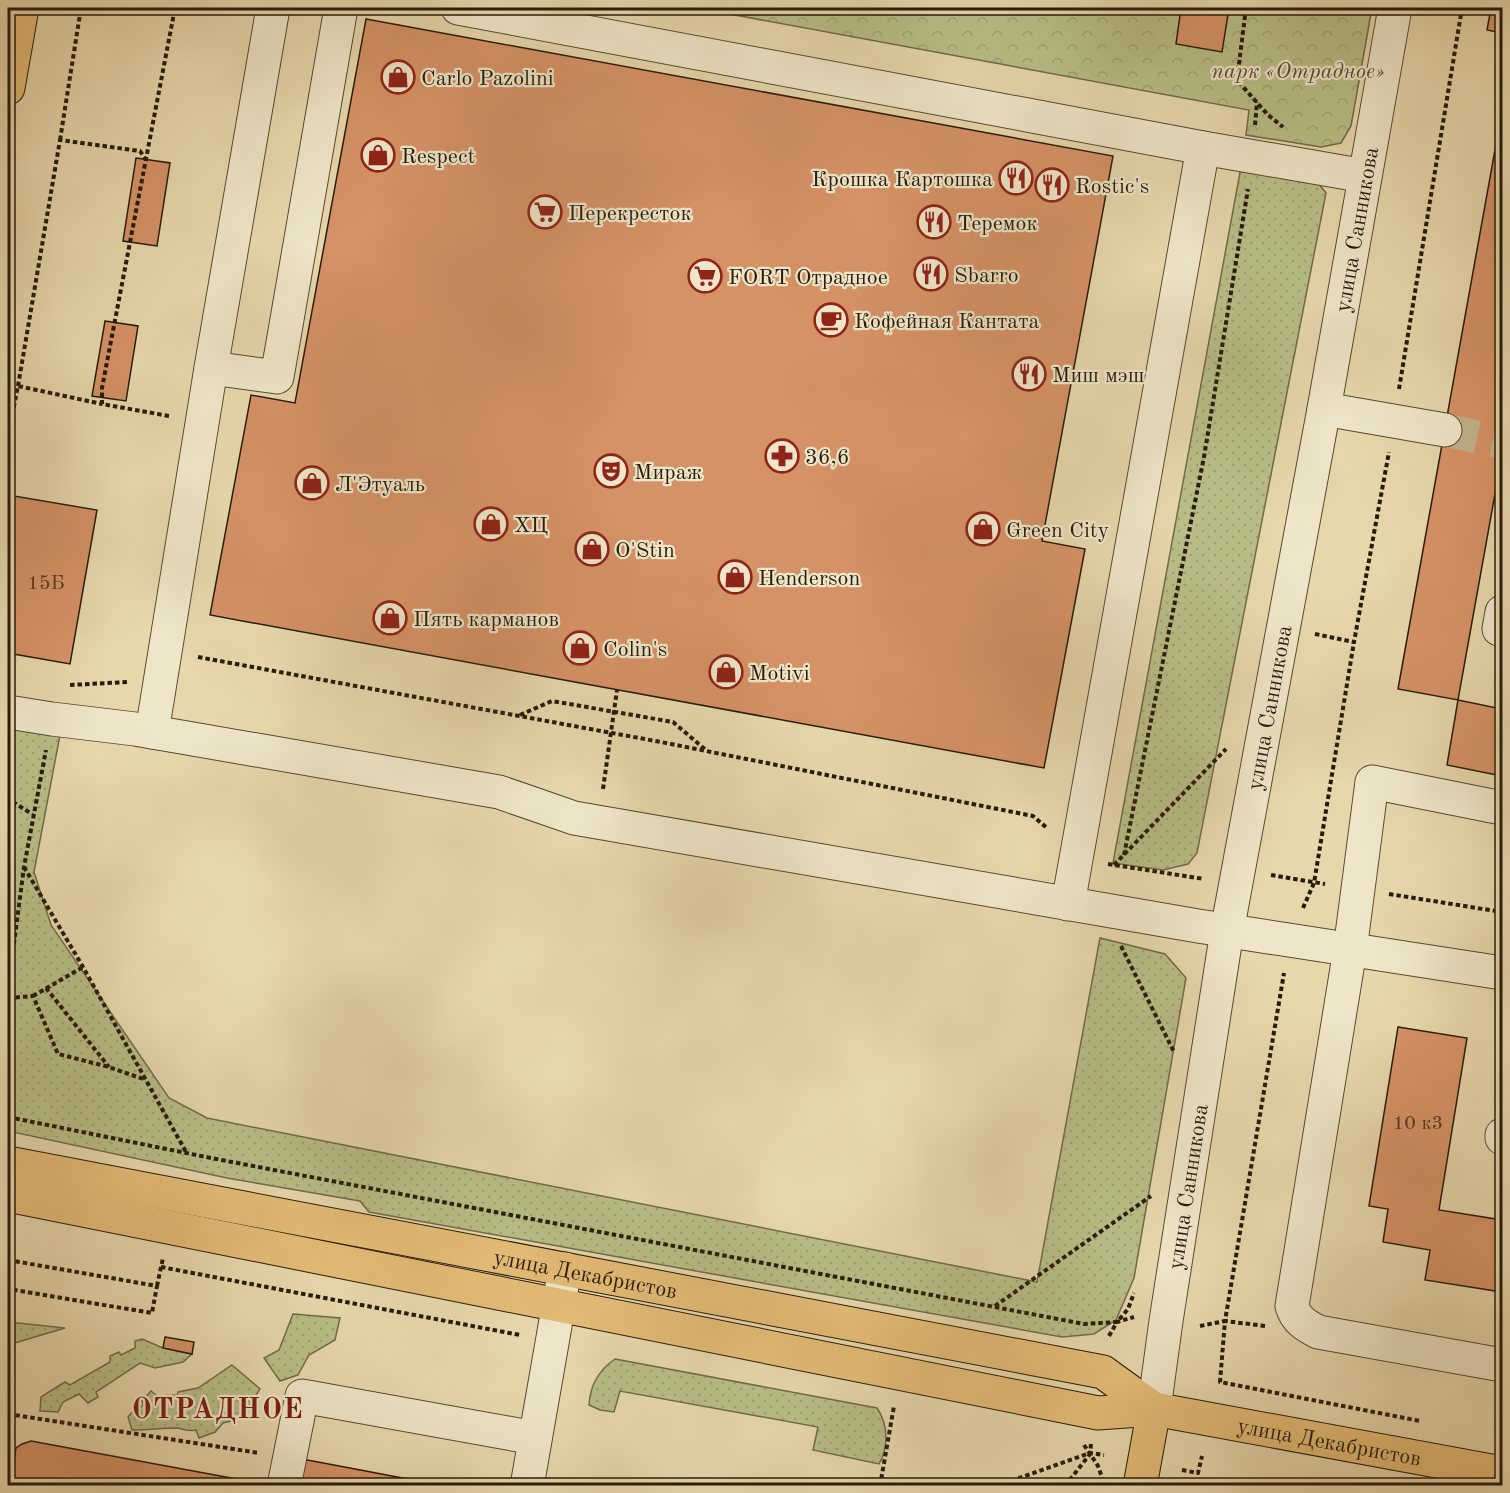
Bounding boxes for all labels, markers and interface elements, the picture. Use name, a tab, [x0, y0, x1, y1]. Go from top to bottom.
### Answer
shop icon: Carlo Pazolini	[380, 59, 416, 95]
park label: парк «Отрадное»	[1211, 61, 1385, 83]
place label: Carlo Pazolini	[421, 68, 554, 90]
shop icon: Respect	[360, 137, 396, 173]
street label: улица Санникова	[1332, 145, 1383, 314]
place label: Respect	[401, 146, 475, 168]
restaurant icon: Крошка Картошка	[998, 160, 1034, 196]
restaurant icon: Rostic's	[1034, 167, 1070, 203]
place label: Крошка Картошка	[812, 169, 993, 191]
place label: Rostic's	[1075, 176, 1149, 198]
supermarket icon: Перекресток	[527, 194, 563, 230]
place label: Перекресток	[568, 203, 691, 225]
restaurant icon: Теремок	[916, 204, 952, 240]
place label: Теремок	[957, 213, 1037, 235]
restaurant icon: Sbarro	[913, 256, 949, 292]
supermarket icon: FORT Отрадное	[687, 258, 723, 294]
place label: Sbarro	[954, 265, 1019, 287]
place label: FORT Отрадное	[728, 267, 888, 289]
cafe icon: Кофейная Кантата	[813, 302, 849, 338]
place label: Кофейная Кантата	[854, 311, 1040, 333]
restaurant icon: Миш мэш	[1011, 356, 1047, 392]
place label: Миш мэш	[1052, 365, 1145, 387]
pharmacy icon: 36,6	[764, 438, 800, 474]
place label: 36,6	[805, 447, 849, 469]
theatre icon: Мираж	[593, 453, 629, 489]
place label: Мираж	[634, 462, 703, 484]
shop icon: Л'Этуаль	[294, 465, 330, 501]
place label: Л'Этуаль	[335, 474, 425, 496]
shop icon: ХЦ	[473, 506, 509, 542]
shop icon: Green City	[965, 511, 1001, 547]
place label: ХЦ	[514, 515, 548, 537]
place label: Green City	[1006, 520, 1110, 542]
shop icon: O'Stin	[574, 531, 610, 567]
place label: O'Stin	[615, 540, 675, 562]
shop icon: Henderson	[717, 559, 753, 595]
place label: Henderson	[758, 568, 860, 590]
house number: 15Б	[27, 574, 65, 594]
shop icon: Пять карманов	[372, 600, 408, 636]
place label: Пять карманов	[413, 609, 559, 631]
street label: улица Санникова	[1244, 623, 1297, 792]
shop icon: Colin's	[562, 630, 598, 666]
place label: Colin's	[603, 639, 667, 661]
shop icon: Motivi	[708, 654, 744, 690]
place label: Motivi	[749, 663, 810, 685]
street label: улица Санникова	[1165, 1102, 1213, 1271]
house number: 10 к3	[1393, 1114, 1443, 1134]
street label: улица Декабристов	[492, 1247, 679, 1303]
district label: ОТРАДНОЕ	[132, 1396, 304, 1425]
street label: улица Декабристов	[1235, 1416, 1423, 1471]

